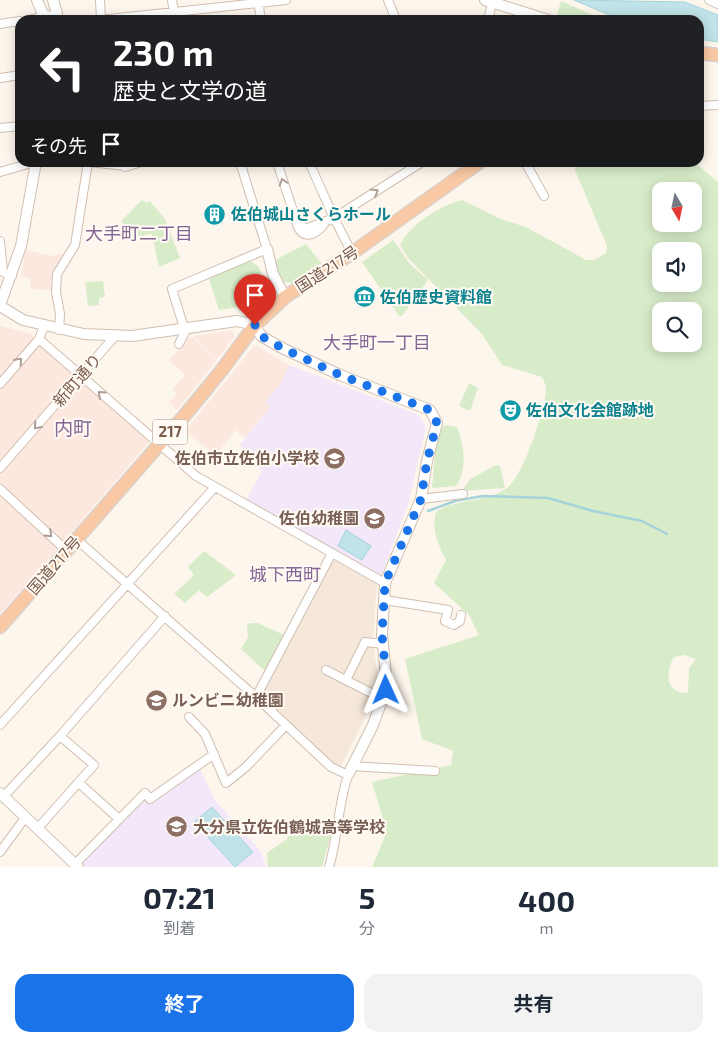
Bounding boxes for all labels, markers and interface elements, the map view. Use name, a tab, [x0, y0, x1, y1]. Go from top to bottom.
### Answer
text: 230 m	[113, 31, 214, 73]
icon: left	[30, 35, 95, 100]
text: 歴史と文学の道	[113, 77, 267, 103]
icon: arrive	[97, 130, 125, 158]
text: その先	[30, 134, 87, 157]
one-way arrow	[279, 178, 289, 186]
north arrow	[652, 182, 702, 232]
map controls	[652, 182, 702, 352]
one-way arrow	[369, 189, 378, 198]
building icon: 佐伯城山さくらホール	[203, 202, 227, 226]
place label: 佐伯城山さくらホール	[230, 204, 391, 223]
district label: 大手町二丁目	[85, 222, 193, 244]
street label: 国道217号	[292, 241, 362, 296]
button: sound	[652, 242, 702, 292]
pin	[234, 274, 276, 325]
icon: arrive	[241, 281, 269, 309]
museum icon: 佐伯歴史資料館	[352, 285, 376, 309]
place label: 佐伯歴史資料館	[379, 287, 492, 306]
button: search	[652, 302, 702, 352]
district label: 大手町一丁目	[323, 331, 431, 353]
street label: 新町通り	[48, 349, 105, 410]
one-way arrow	[14, 358, 23, 367]
one-way arrow	[97, 391, 106, 400]
theatre icon: 佐伯文化会館跡地	[498, 398, 522, 422]
place label: 佐伯文化会館跡地	[525, 400, 654, 419]
district label: 内町	[54, 416, 92, 439]
one-way arrow	[34, 420, 43, 429]
road number: 217	[152, 420, 188, 444]
school or university icon: 佐伯市立佐伯小学校	[323, 446, 347, 470]
place label: 佐伯市立佐伯小学校	[174, 448, 319, 467]
school or university icon: 佐伯幼稚園	[363, 506, 387, 530]
place label: 佐伯幼稚園	[278, 508, 359, 527]
one-way arrow	[43, 528, 52, 537]
street label: 国道217号	[23, 531, 84, 598]
district label: 城下西町	[249, 563, 321, 585]
position arrow	[359, 663, 411, 715]
school or university icon: ルンビニ幼稚園	[144, 688, 168, 712]
place label: ルンビニ幼稚園	[172, 690, 284, 709]
school or university icon: 大分県立佐伯鶴城高等学校	[165, 815, 189, 839]
place label: 大分県立佐伯鶴城高等学校	[193, 817, 385, 836]
text: 07:21	[143, 879, 216, 915]
text: 5	[359, 879, 375, 915]
text: 400	[518, 882, 575, 918]
text: 到着	[163, 918, 195, 937]
text: 分	[359, 918, 375, 937]
text: m	[540, 918, 554, 937]
button: 終了	[15, 974, 354, 1032]
button: 共有	[364, 974, 703, 1032]

